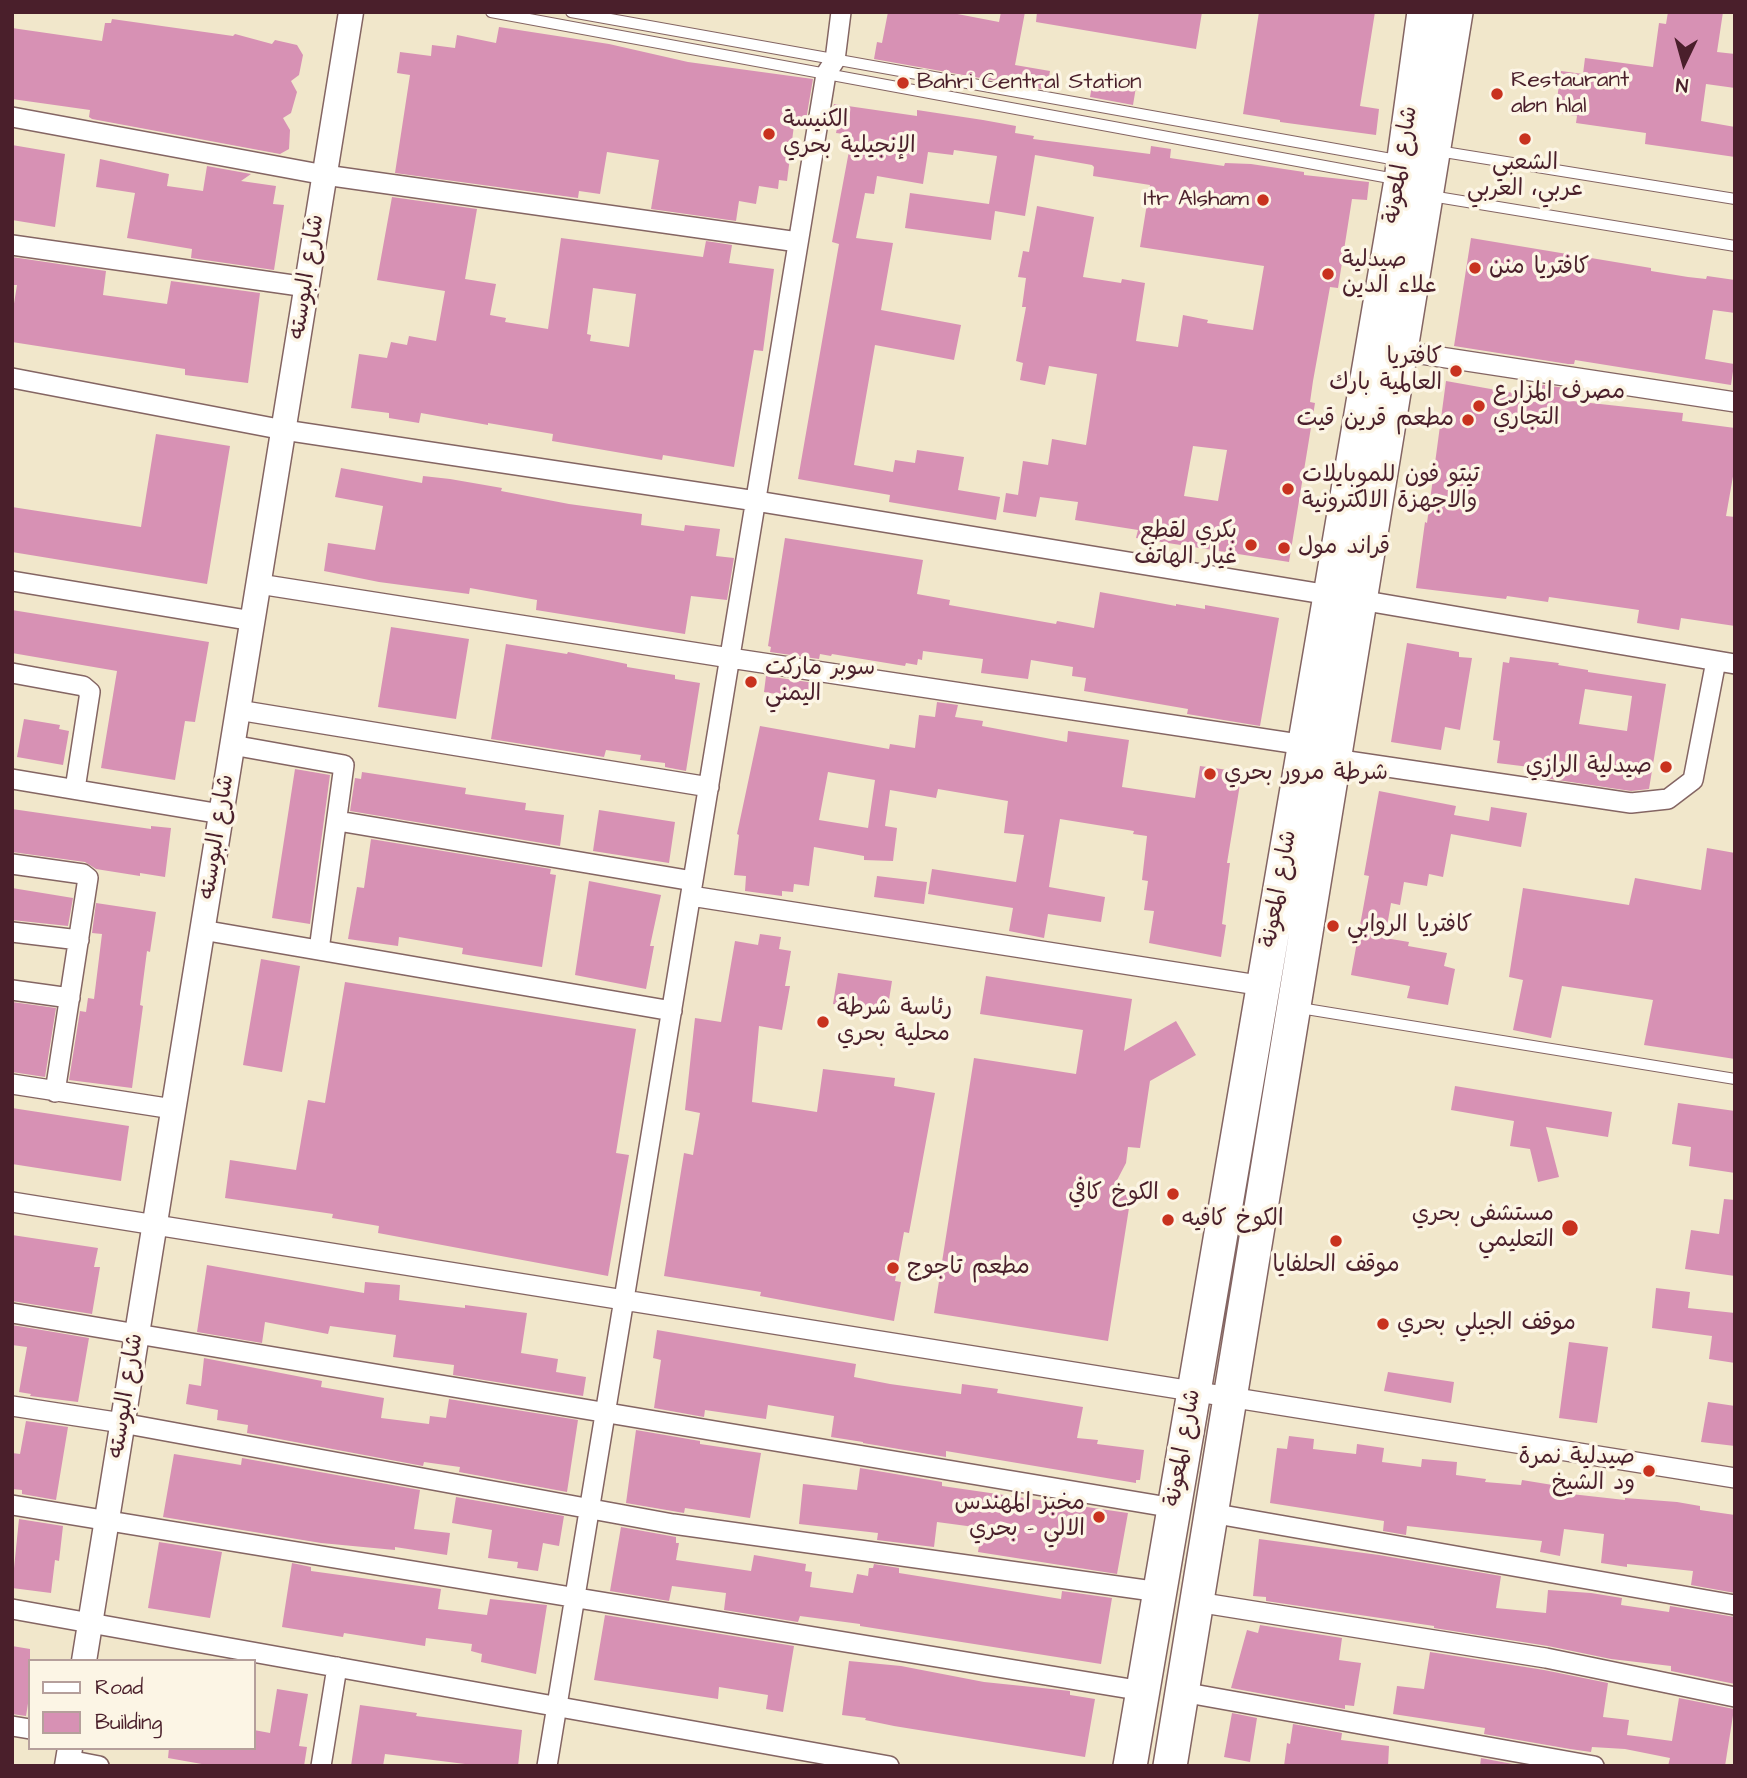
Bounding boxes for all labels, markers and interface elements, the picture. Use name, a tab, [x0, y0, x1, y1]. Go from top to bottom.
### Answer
north arrow	[1649, 28, 1719, 98]
place label: Restaurant abn hlal	[1511, 67, 1629, 121]
place label: Bahri Central Station	[917, 69, 1142, 97]
text: N	[1675, 70, 1689, 98]
marker: Bahri Central Station	[895, 75, 911, 91]
marker: Restaurant abn hlal	[1489, 86, 1505, 102]
street label: شارع المعونة	[1379, 104, 1425, 226]
place label: الكنيسة الإنجيلية بحري	[783, 107, 916, 161]
marker: الكنيسة الإنجيلية بحري	[761, 126, 777, 142]
marker: الشعبي عربي، العربي	[1517, 131, 1533, 147]
place label: الشعبي عربي، العربي	[1467, 150, 1583, 204]
place label: Itr Alsham	[1143, 186, 1249, 214]
marker: Itr Alsham	[1255, 192, 1271, 208]
street label: شارع البوسته	[285, 213, 331, 341]
place label: صيدلية علاء الدين	[1342, 247, 1437, 301]
place label: كافتريا منن	[1489, 254, 1589, 282]
marker: كافتريا منن	[1467, 260, 1483, 276]
marker: صيدلية علاء الدين	[1320, 266, 1336, 282]
place label: كافتريا العالمية بارك	[1329, 344, 1442, 398]
marker: كافتريا العالمية بارك	[1448, 363, 1464, 379]
place label: مصرف المزارع التجاري	[1493, 379, 1625, 433]
marker: مصرف المزارع التجاري	[1471, 398, 1487, 414]
place label: مطعم قرين قيت	[1297, 406, 1454, 434]
marker: مطعم قرين قيت	[1460, 412, 1476, 428]
place label: تيتو فون للموبايلات والاجهزة الالكترونية	[1302, 462, 1480, 516]
marker: تيتو فون للموبايلات والاجهزة الالكترونية	[1280, 481, 1296, 497]
place label: بكري لقطع غيار الهاتف	[1134, 518, 1237, 572]
place label: قراند مول	[1298, 534, 1390, 562]
marker: بكري لقطع غيار الهاتف	[1243, 537, 1259, 553]
marker: قراند مول	[1276, 540, 1292, 556]
place label: سوبر ماركت اليمني	[765, 655, 875, 709]
marker: سوبر ماركت اليمني	[743, 674, 759, 690]
place label: صيدلية الرازي	[1526, 753, 1652, 781]
marker: صيدلية الرازي	[1658, 759, 1674, 775]
place label: شرطة مرور بحري	[1224, 760, 1388, 788]
marker: شرطة مرور بحري	[1202, 766, 1218, 782]
street label: شارع البوسته	[195, 773, 241, 901]
street label: شارع المعونة	[1256, 828, 1304, 950]
place label: كافتريا الروابي	[1347, 912, 1472, 940]
marker: كافتريا الروابي	[1325, 918, 1341, 934]
place label: رئاسة شرطة محلية بحري	[837, 995, 952, 1049]
marker: رئاسة شرطة محلية بحري	[815, 1014, 831, 1030]
place label: الكوخ كافي	[1068, 1180, 1159, 1208]
marker: الكوخ كافي	[1165, 1186, 1181, 1202]
place label: مستشفى بحري التعليمي	[1412, 1201, 1554, 1255]
place label: الكوخ كافيه	[1182, 1206, 1284, 1234]
marker: الكوخ كافيه	[1160, 1212, 1176, 1228]
marker: مستشفى بحري التعليمي	[1560, 1218, 1580, 1238]
marker: موقف الحلفايا	[1328, 1233, 1344, 1249]
place label: موقف الحلفايا	[1272, 1252, 1400, 1280]
place label: مطعم تاجوج	[907, 1254, 1030, 1282]
marker: مطعم تاجوج	[885, 1260, 901, 1276]
place label: موقف الجيلي بحري	[1397, 1310, 1576, 1338]
marker: موقف الجيلي بحري	[1375, 1316, 1391, 1332]
street label: شارع البوسته	[104, 1332, 150, 1460]
street label: شارع المعونة	[1160, 1387, 1208, 1509]
place label: صيدلية نمرة ود الشيخ	[1519, 1444, 1635, 1498]
marker: صيدلية نمرة ود الشيخ	[1641, 1463, 1657, 1479]
place label: مخبز المهندس الالي - بحري	[954, 1490, 1085, 1544]
marker: مخبز المهندس الالي - بحري	[1091, 1509, 1107, 1525]
legend	[28, 1659, 256, 1750]
text: Road	[95, 1673, 143, 1702]
text: Building	[95, 1708, 162, 1737]

